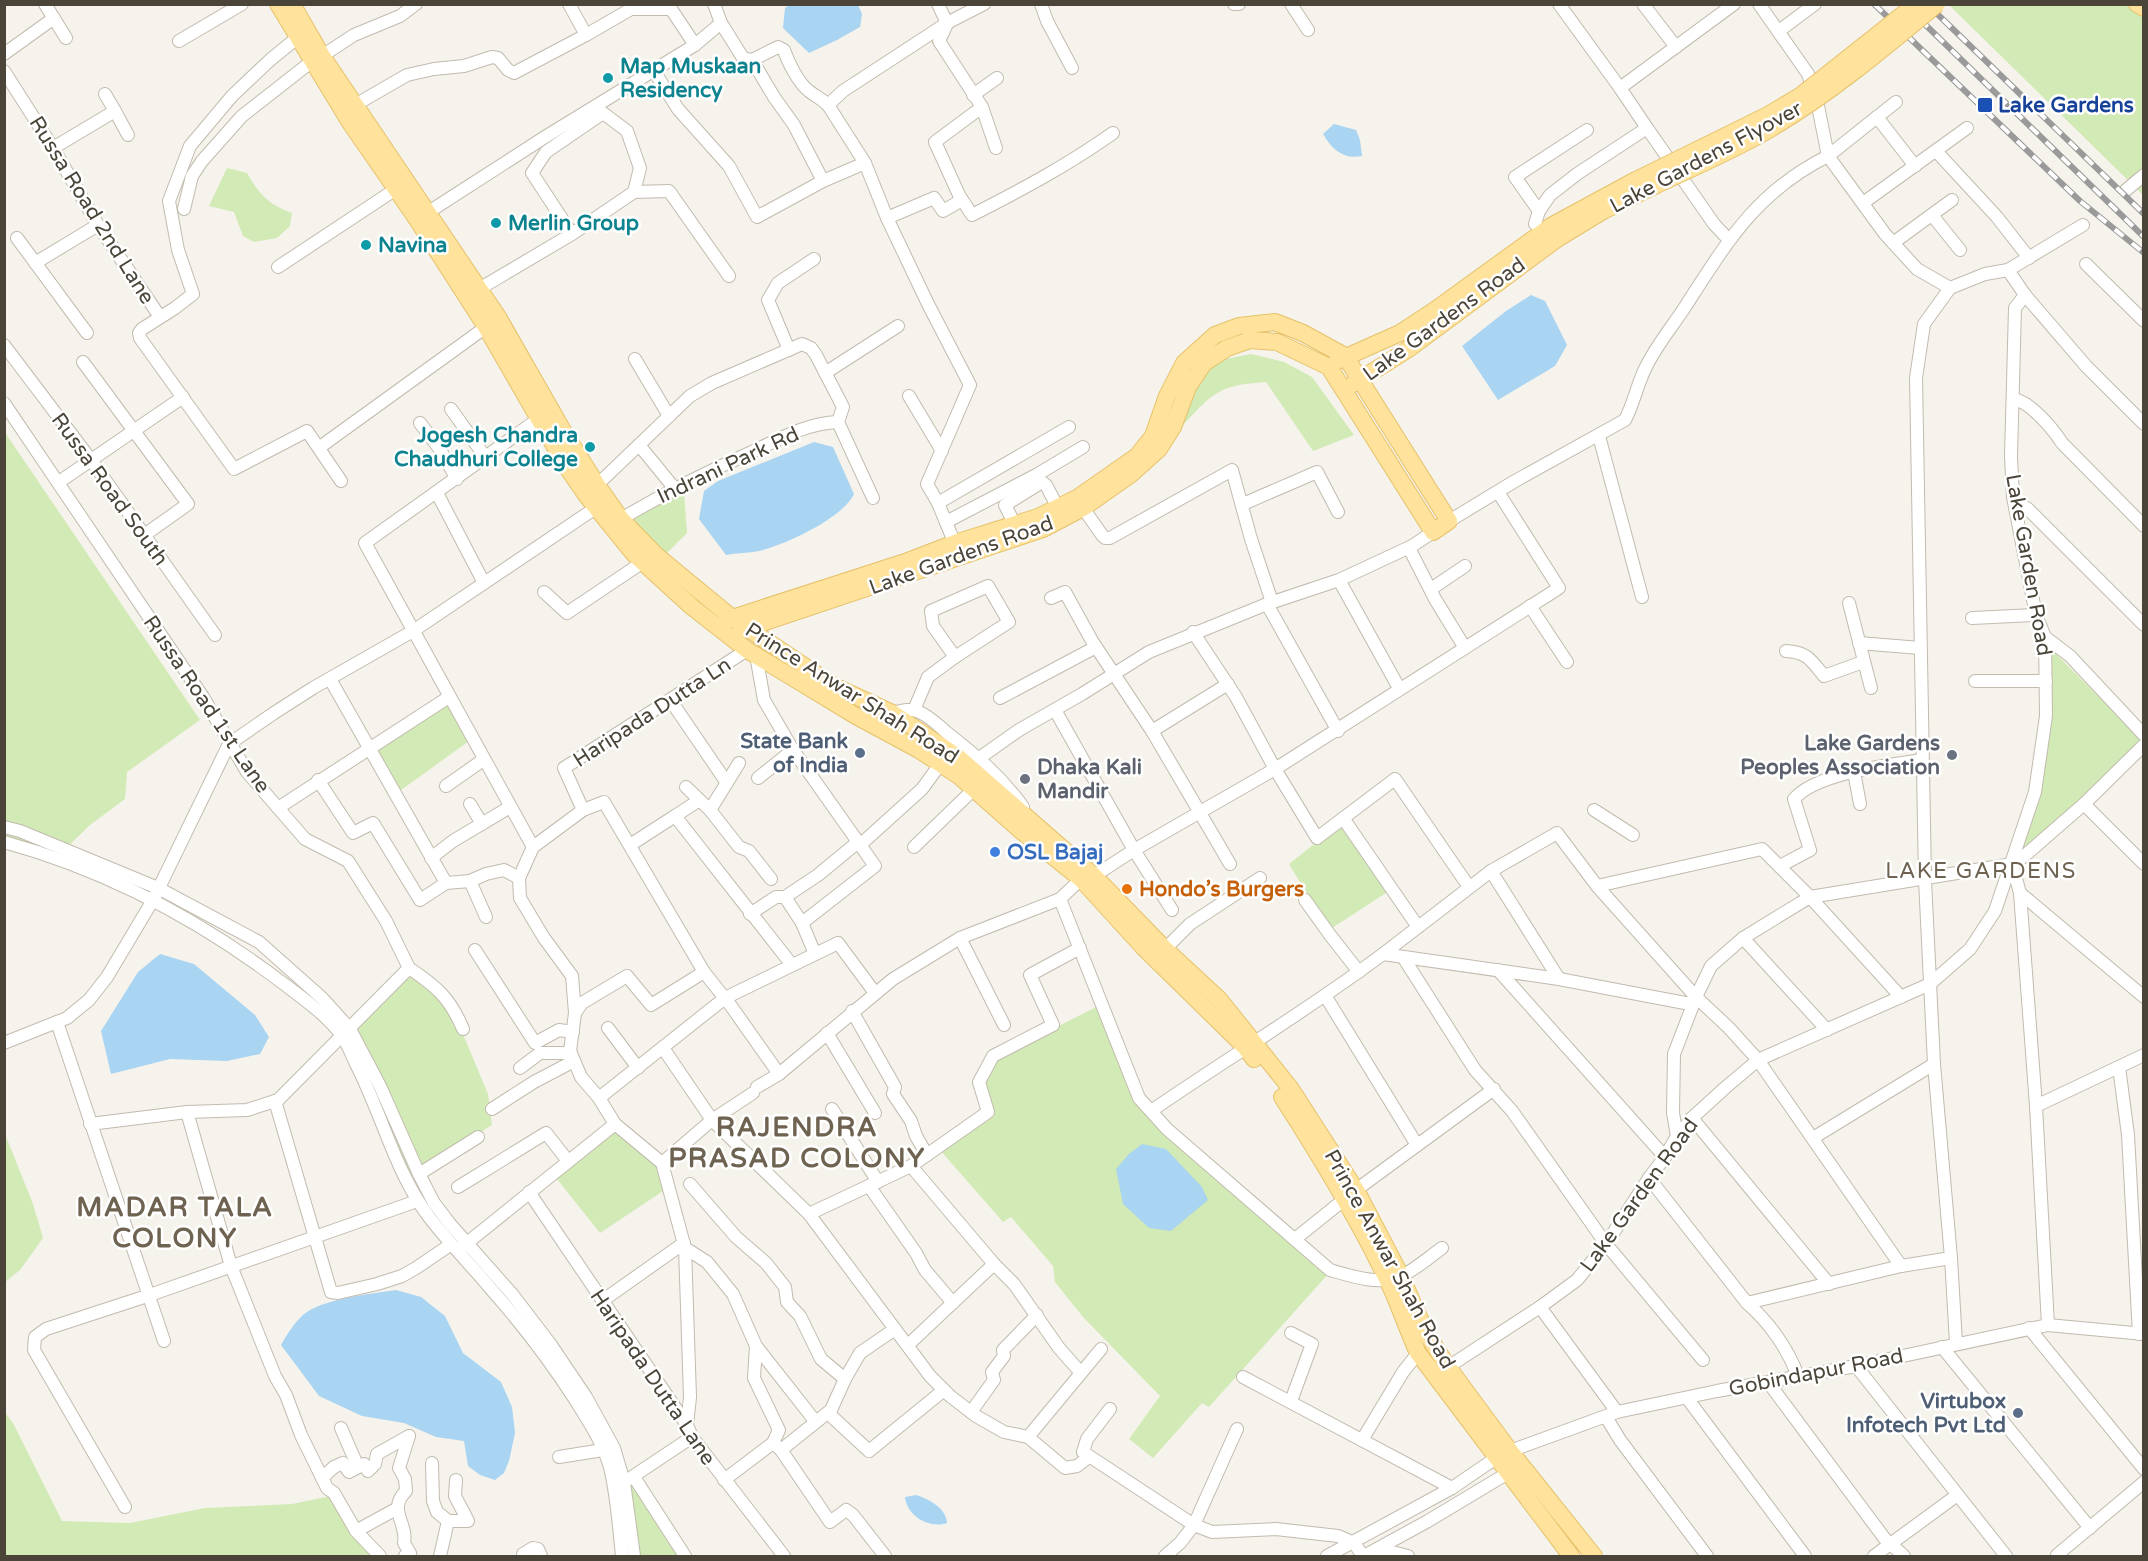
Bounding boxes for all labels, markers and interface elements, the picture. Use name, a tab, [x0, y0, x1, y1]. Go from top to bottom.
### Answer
place label: Map Muskaan Residency	[620, 54, 761, 103]
marker: Map Muskaan Residency	[601, 71, 615, 85]
place label: Lake Gardens	[1998, 93, 2134, 118]
street label: Lake Gardens Flyover	[1606, 96, 1807, 219]
marker: Lake Gardens	[1976, 96, 1994, 114]
street label: Russa Road 2nd Lane	[24, 112, 160, 309]
place label: Merlin Group	[508, 211, 639, 236]
marker: Merlin Group	[489, 216, 503, 230]
place label: Navina	[378, 233, 447, 258]
marker: Navina	[359, 238, 373, 252]
street label: Lake Gardens Road	[1358, 252, 1530, 387]
street label: Russa Road South	[46, 408, 173, 571]
street label: Indrani Park Rd	[653, 422, 803, 509]
place label: Jogesh Chandra Chaudhuri College	[394, 423, 578, 472]
marker: Jogesh Chandra Chaudhuri College	[583, 440, 597, 454]
street label: Lake Garden Road	[2000, 472, 2057, 658]
street label: Lake Gardens Road	[866, 511, 1057, 600]
street label: Russa Road 1st Lane	[138, 611, 275, 798]
street label: Prince Anwar Shah Road	[740, 617, 963, 769]
street label: Haripada Dutta Ln	[569, 652, 736, 773]
place label: State Bank of India	[740, 729, 849, 778]
place label: Lake Gardens Peoples Association	[1740, 731, 1940, 780]
marker: State Bank of India	[853, 746, 867, 760]
marker: Lake Gardens Peoples Association	[1945, 748, 1959, 762]
place label: Dhaka Kali Mandir	[1037, 755, 1142, 804]
marker: Dhaka Kali Mandir	[1018, 772, 1032, 786]
place label: OSL Bajaj	[1007, 840, 1103, 865]
marker: OSL Bajaj	[988, 845, 1002, 859]
district label: LAKE GARDENS	[1885, 858, 2077, 884]
place label: Hondo’s Burgers	[1139, 877, 1304, 902]
marker: Hondo’s Burgers	[1120, 882, 1134, 896]
district label: RAJENDRA PRASAD COLONY	[668, 1111, 926, 1175]
street label: Lake Garden Road	[1575, 1113, 1704, 1277]
street label: Prince Anwar Shah Road	[1319, 1145, 1460, 1373]
district label: MADAR TALA COLONY	[76, 1191, 274, 1255]
street label: Haripada Dutta Lane	[584, 1285, 721, 1470]
street label: Gobindapur Road	[1727, 1343, 1906, 1402]
place label: Virtubox Infotech Pvt Ltd	[1846, 1389, 2006, 1438]
marker: Virtubox Infotech Pvt Ltd	[2011, 1406, 2025, 1420]

